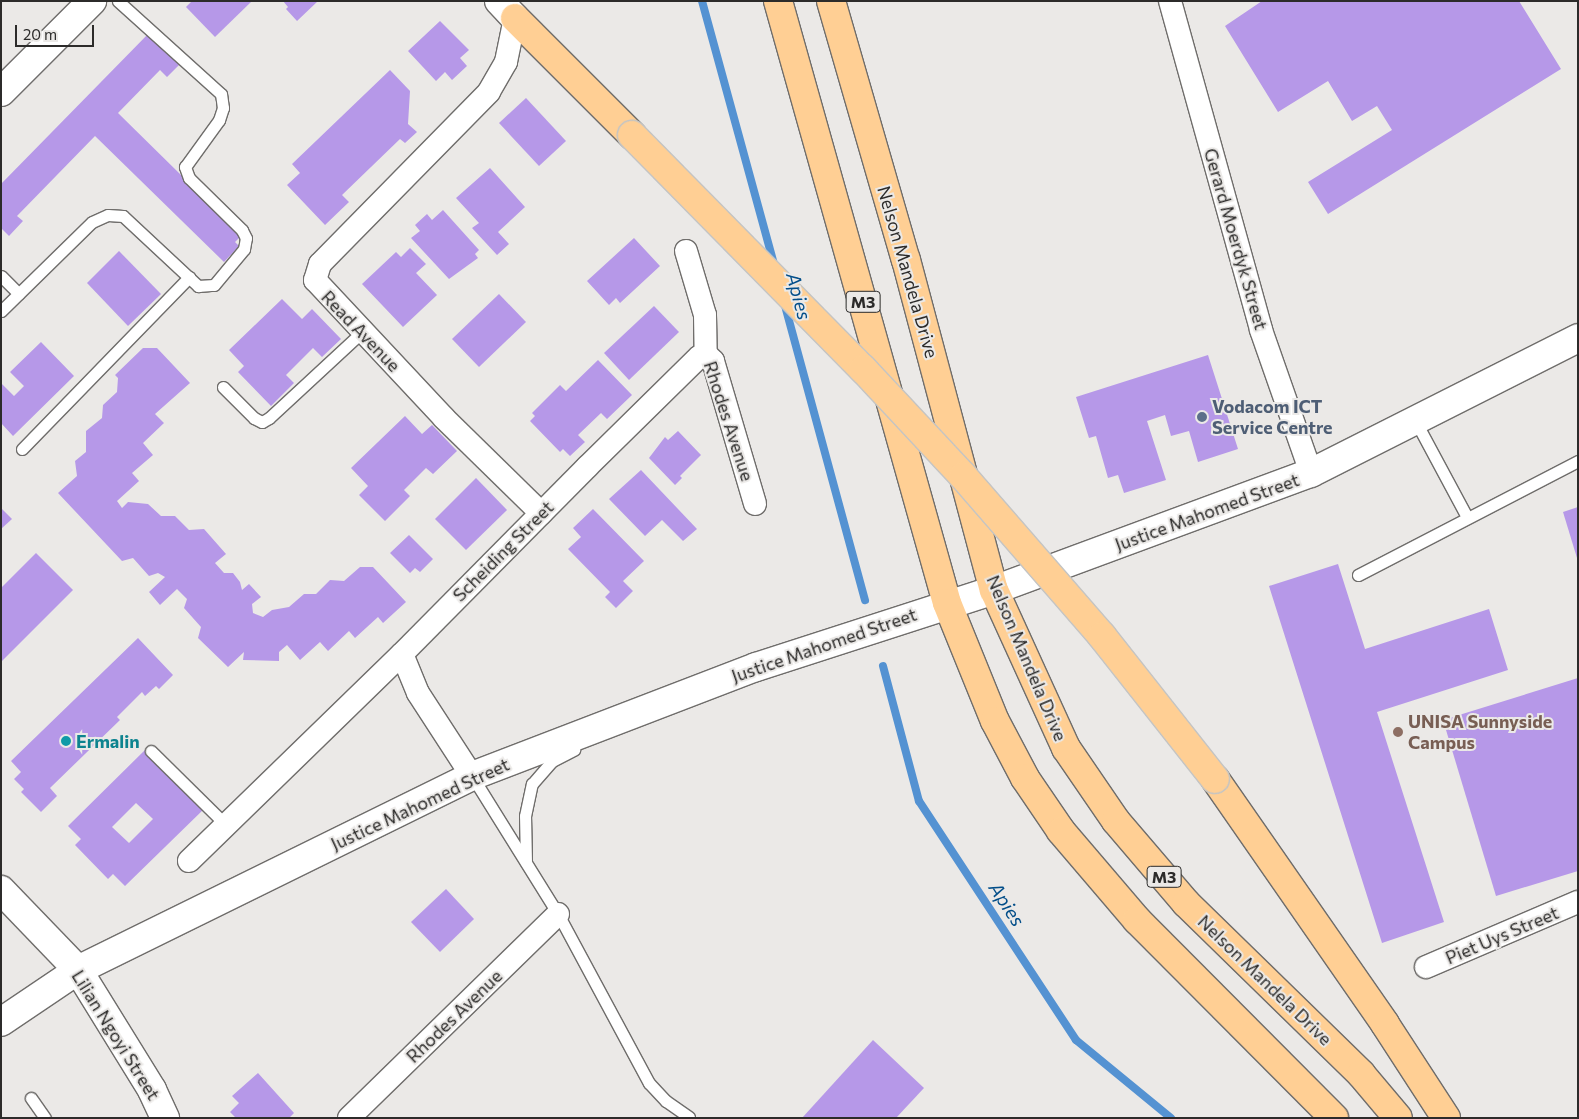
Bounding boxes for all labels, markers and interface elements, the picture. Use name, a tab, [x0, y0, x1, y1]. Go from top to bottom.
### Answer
scale bar	[18, 15, 96, 47]
text: 20 m	[23, 25, 57, 43]
street label: Gerard Moerdyk Street	[1200, 146, 1272, 332]
street label: Nelson Mandela Drive	[873, 184, 943, 360]
water label: Apies	[782, 270, 816, 322]
street label: Read Avenue	[317, 286, 405, 376]
road number: M3	[846, 288, 880, 316]
street label: Rhodes Avenue	[699, 358, 759, 484]
place label: Vodacom ICT Service Centre	[1212, 396, 1333, 438]
marker: Vodacom ICT Service Centre	[1196, 411, 1208, 423]
street label: Justice Mahomed Street	[1112, 469, 1302, 555]
street label: Scheiding Street	[448, 496, 558, 606]
street label: Nelson Mandela Drive	[982, 572, 1072, 744]
street label: Justice Mahomed Street	[728, 603, 920, 687]
place label: UNISA Sunnyside Campus	[1408, 711, 1552, 754]
marker: UNISA Sunnyside Campus	[1392, 726, 1404, 738]
place label: Ermalin	[76, 730, 140, 752]
marker: Ermalin	[60, 735, 72, 747]
street label: Justice Mahomed Street	[327, 753, 513, 855]
road number: M3	[1146, 864, 1182, 890]
water label: Apies	[984, 878, 1030, 930]
street label: Piet Uys Street	[1442, 901, 1562, 969]
street label: Nelson Mandela Drive	[1193, 910, 1337, 1050]
street label: Rhodes Avenue	[402, 965, 506, 1067]
street label: Lilian Ngoyi Street	[67, 966, 165, 1104]

